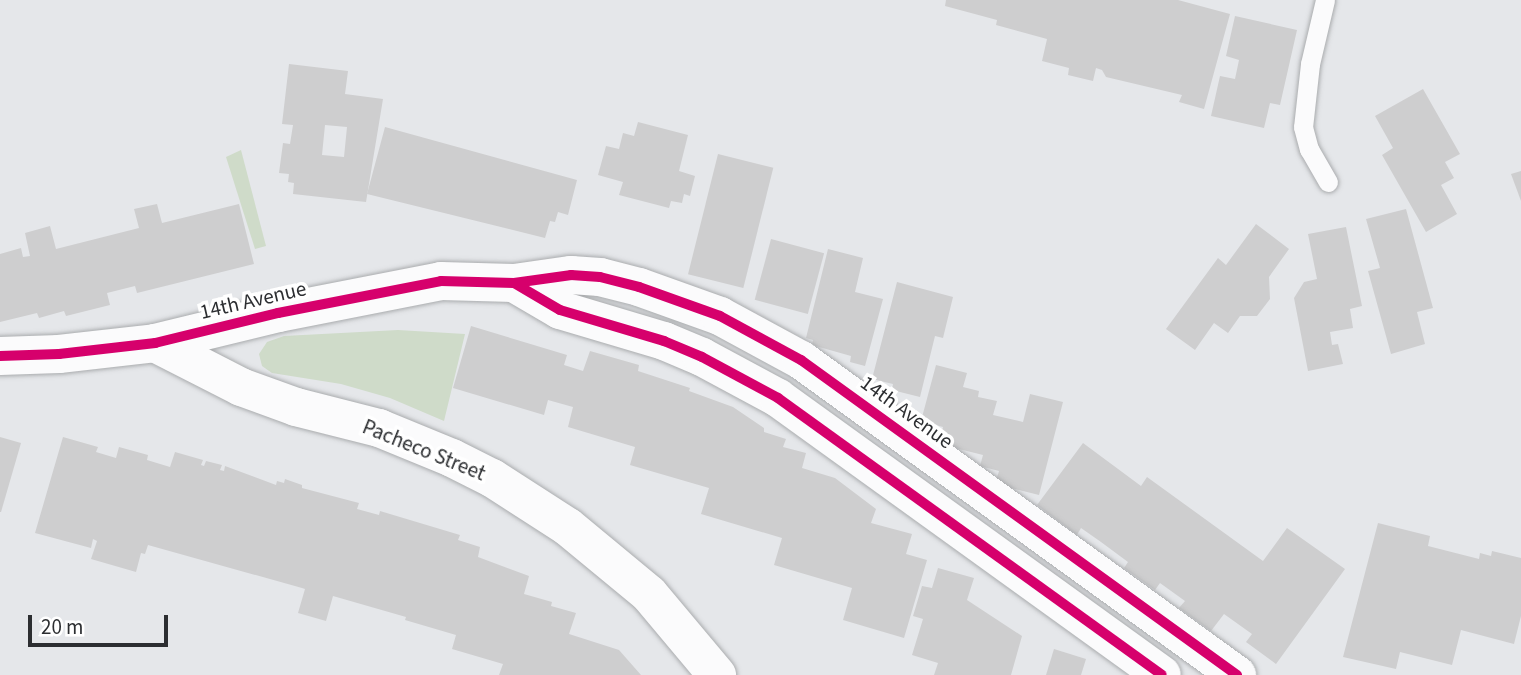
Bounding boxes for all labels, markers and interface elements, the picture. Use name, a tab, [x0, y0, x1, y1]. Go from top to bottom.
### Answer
street label: 14th Avenue	[197, 276, 309, 324]
street label: 14th Avenue	[856, 370, 958, 454]
street label: Pacheco Street	[359, 414, 489, 486]
scale bar	[32, 602, 172, 646]
text: 20 m	[41, 612, 83, 642]

